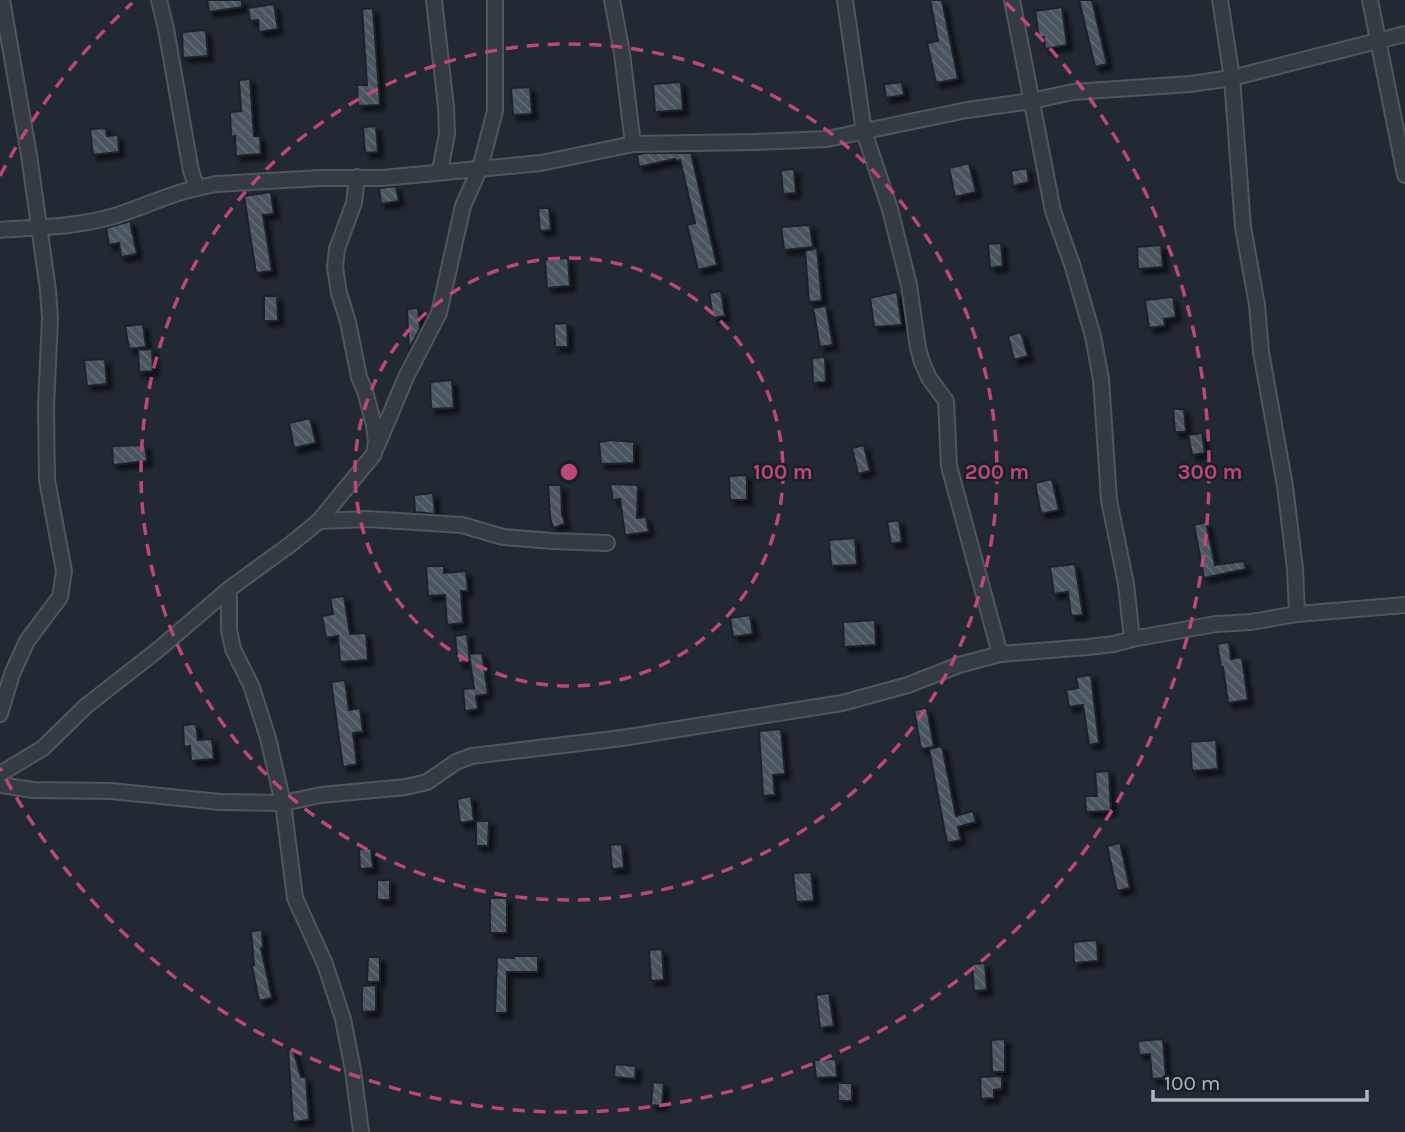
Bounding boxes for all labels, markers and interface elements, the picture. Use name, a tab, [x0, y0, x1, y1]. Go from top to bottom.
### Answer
centre of rings	[557, 460, 581, 484]
text: 100 m	[753, 460, 813, 484]
text: 200 m	[965, 460, 1029, 484]
text: 300 m	[1178, 460, 1242, 484]
scale bar	[1153, 1058, 1366, 1102]
text: 100 m	[1164, 1071, 1221, 1095]

